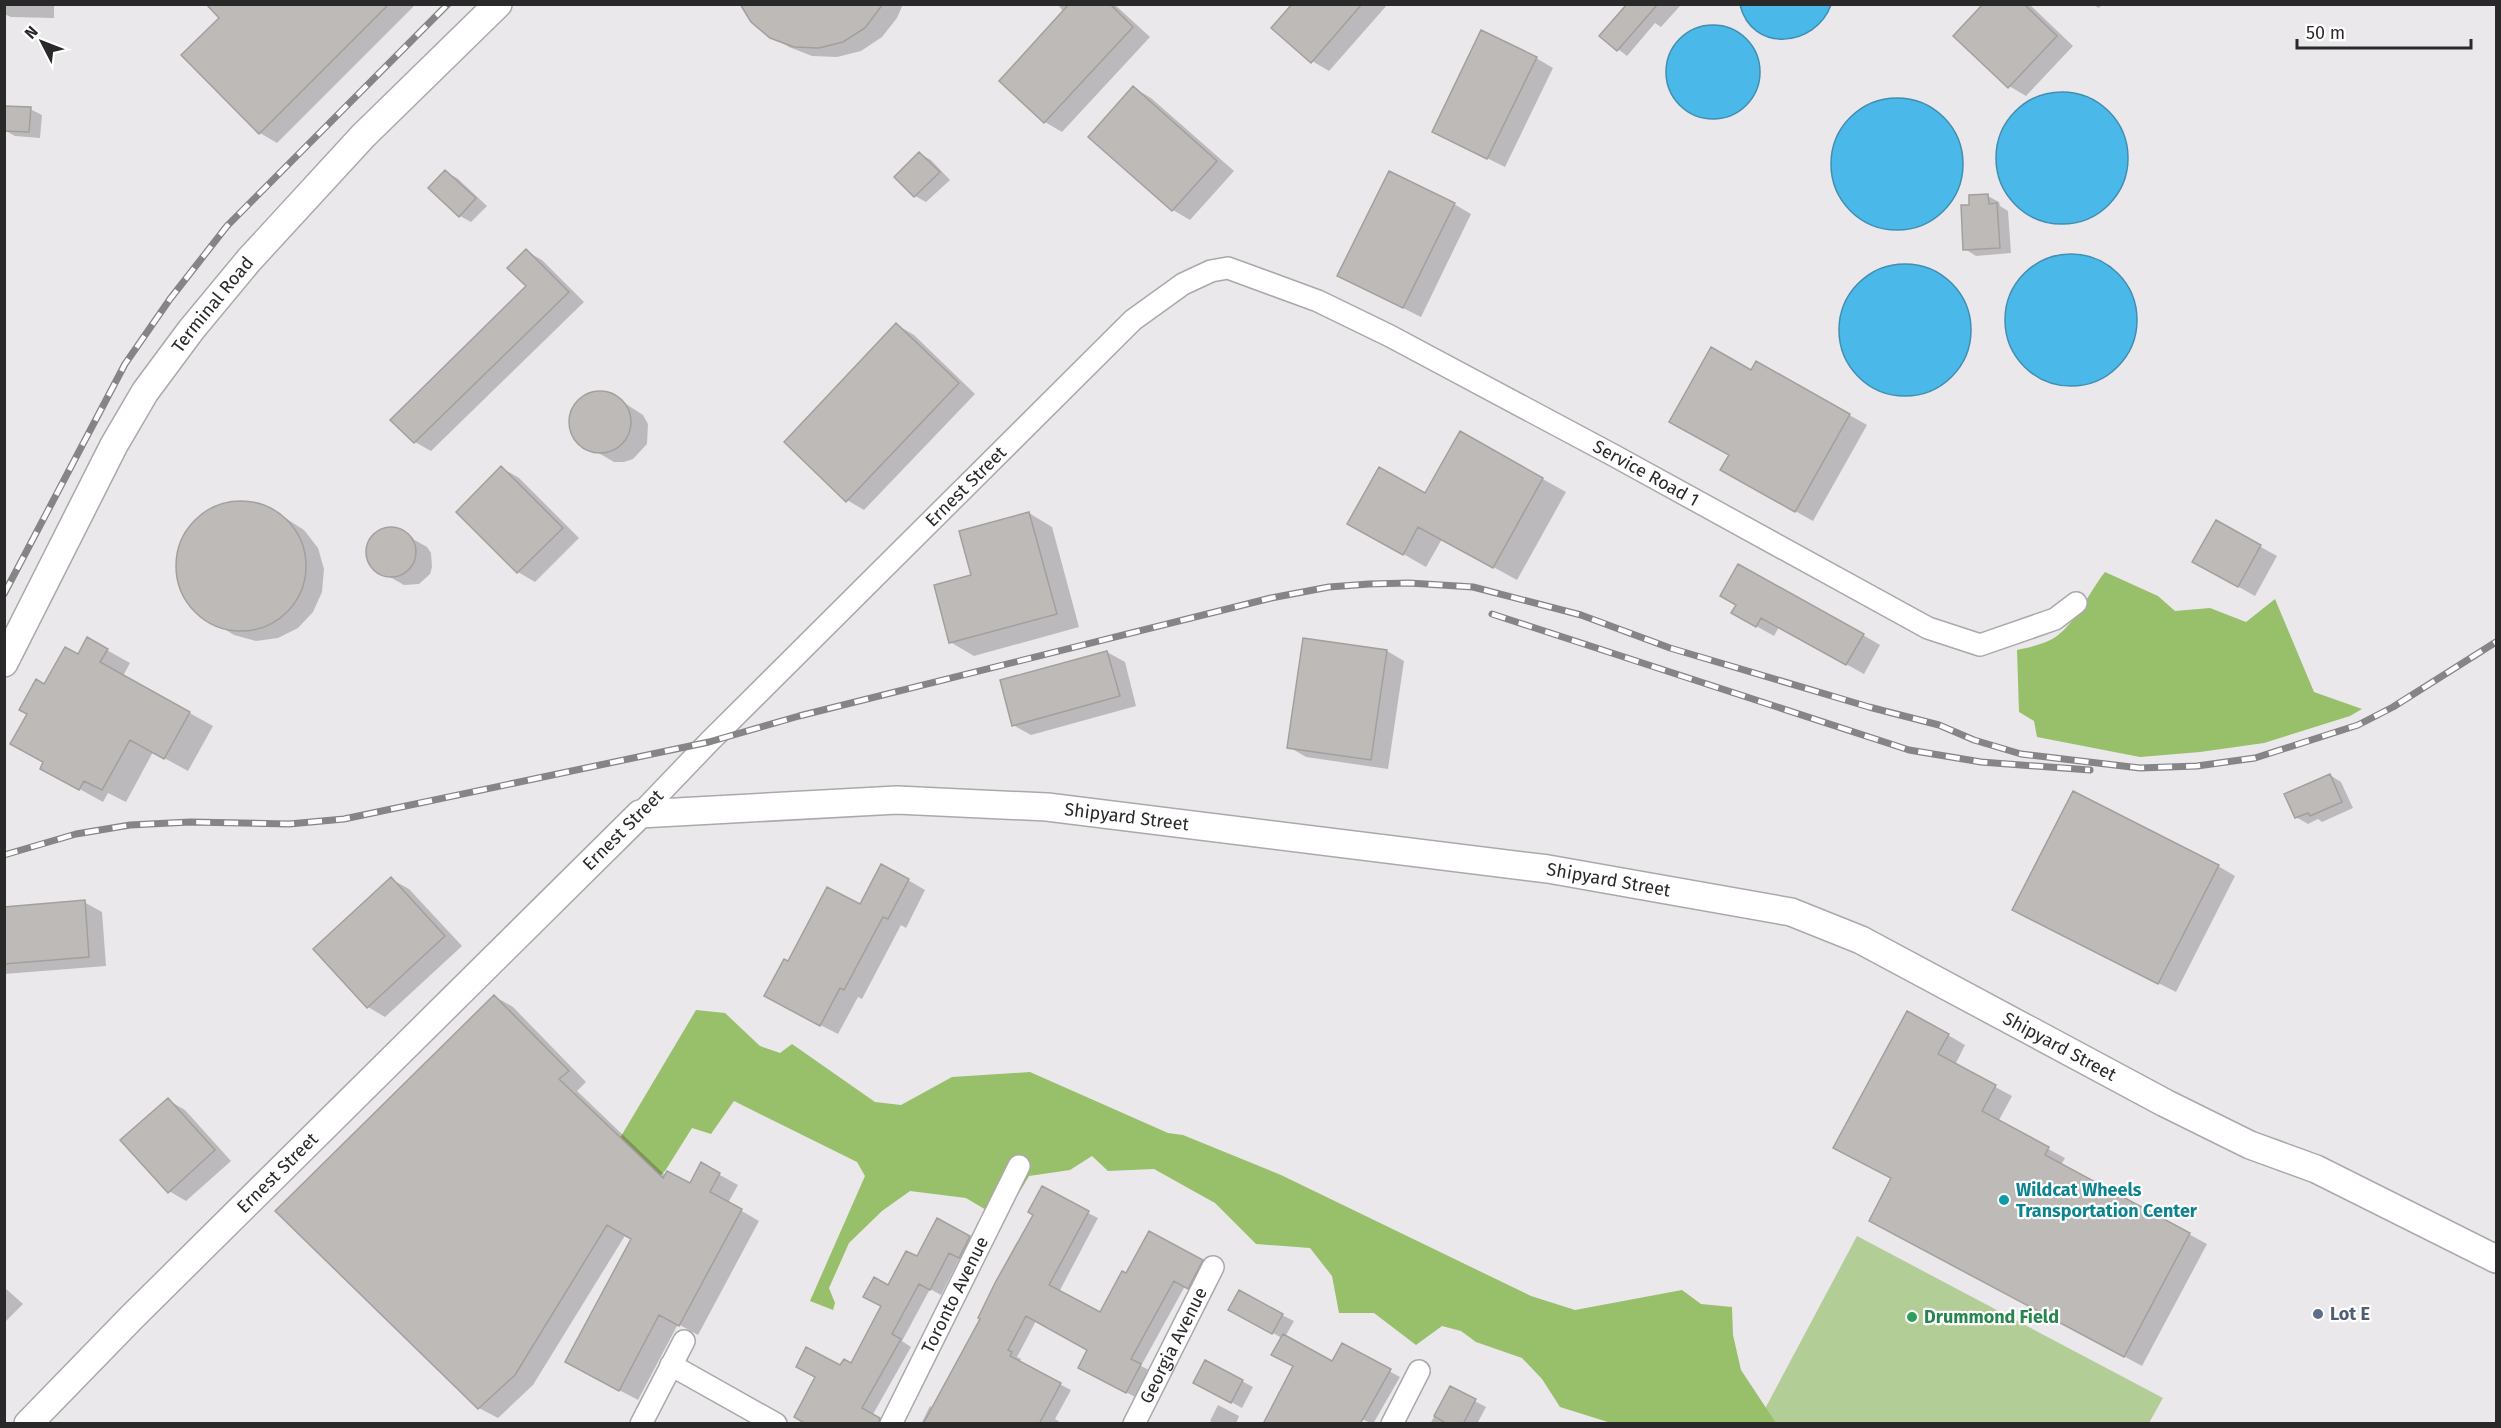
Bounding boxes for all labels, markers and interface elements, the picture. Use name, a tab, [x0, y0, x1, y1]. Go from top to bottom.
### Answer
north arrow	[12, 12, 72, 72]
scale bar	[2297, 12, 2471, 50]
text: N	[21, 22, 42, 43]
text: 50 m	[2306, 22, 2345, 44]
street label: Terminal Road	[167, 252, 258, 357]
street label: Service Road 1	[1589, 435, 1703, 511]
street label: Ernest Street	[921, 441, 1011, 531]
street label: Ernest Street	[578, 785, 668, 875]
street label: Shipyard Street	[1063, 798, 1191, 836]
street label: Shipyard Street	[1545, 858, 1673, 902]
street label: Shipyard Street	[1999, 1007, 2120, 1086]
street label: Ernest Street	[232, 1128, 323, 1218]
place label: Wildcat Wheels Transportation Center	[2016, 1179, 2198, 1222]
marker: Wildcat Wheels Transportation Center	[1997, 1193, 2011, 1207]
street label: Toronto Avenue	[917, 1233, 993, 1357]
street label: Georgia Avenue	[1135, 1284, 1212, 1407]
place label: Lot E	[2330, 1303, 2370, 1325]
place label: Drummond Field	[1924, 1306, 2059, 1328]
marker: Lot E	[2311, 1307, 2325, 1321]
marker: Drummond Field	[1905, 1310, 1919, 1324]

